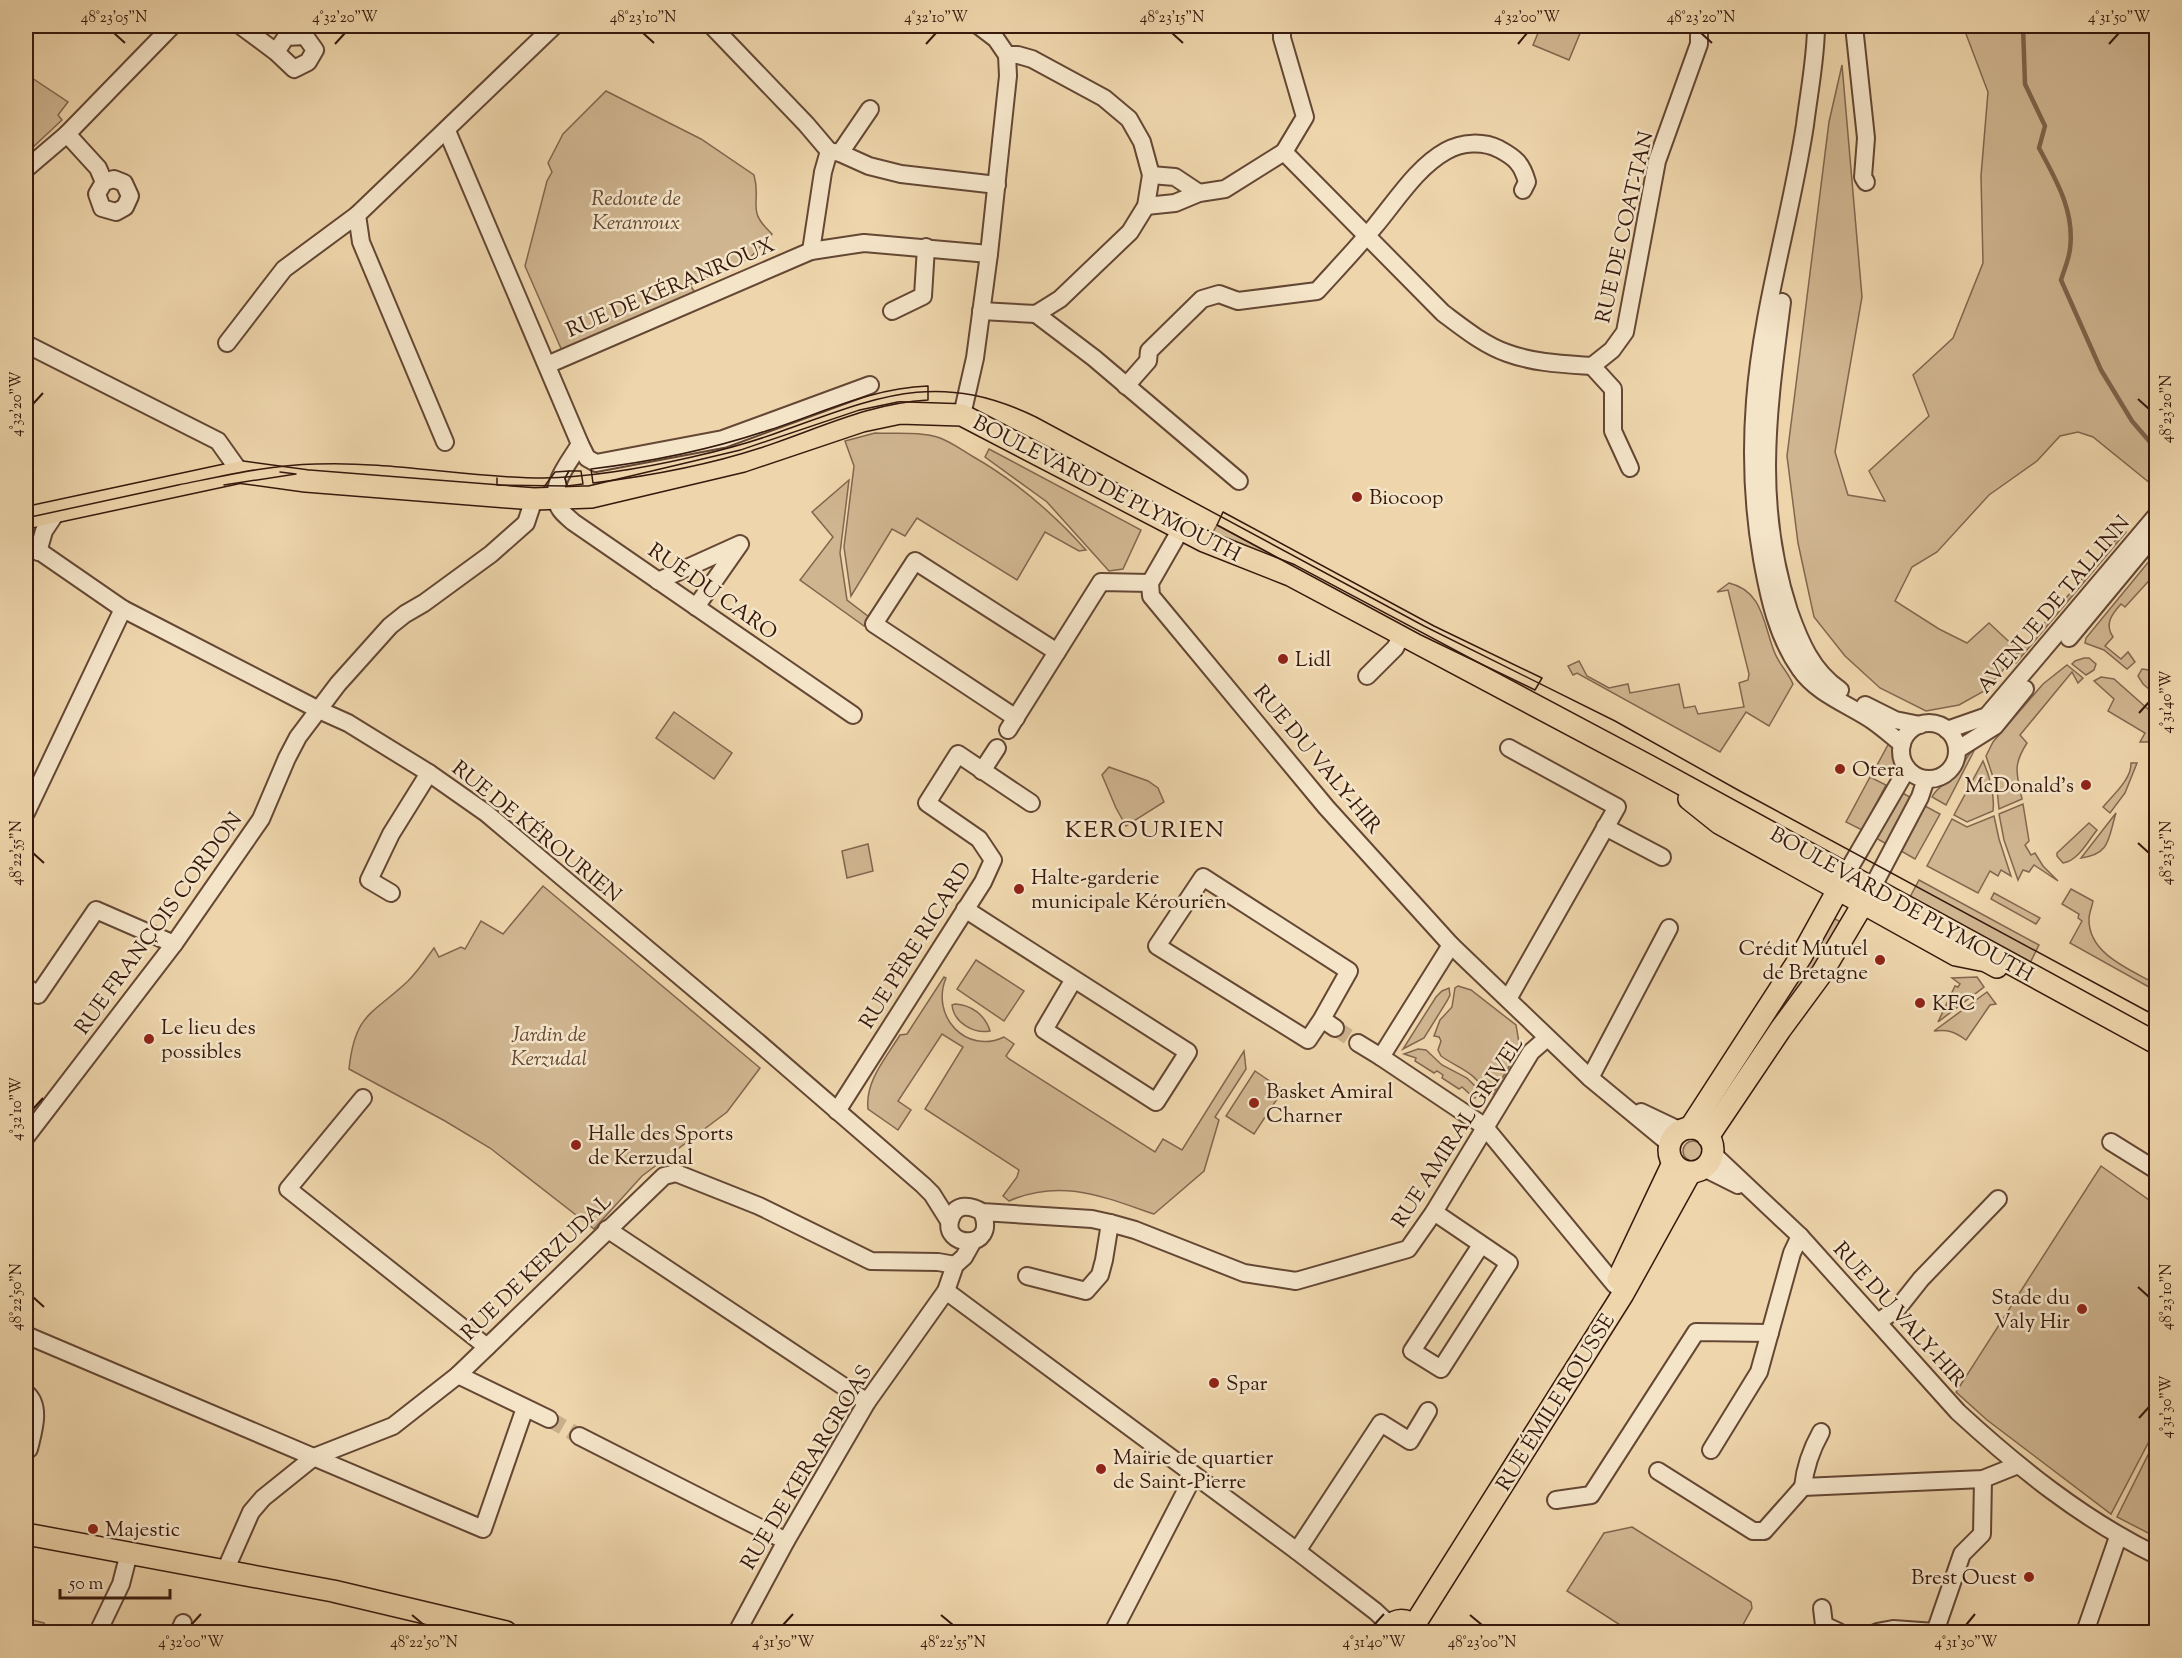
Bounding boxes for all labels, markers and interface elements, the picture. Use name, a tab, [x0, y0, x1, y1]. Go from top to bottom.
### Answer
text: 48°23'05"N	[81, 8, 147, 29]
text: 4°32'20"W	[312, 8, 378, 29]
text: 48°23'10"N	[610, 8, 676, 29]
text: 4°32'10"W	[904, 8, 968, 29]
text: 48°23'15"N	[1140, 8, 1204, 29]
text: 4°32'00"W	[1494, 8, 1560, 29]
text: 48°23'20"N	[1667, 8, 1735, 29]
text: 4°31'50"W	[2088, 8, 2150, 29]
street label: RUE DE COAT-TAN	[1589, 128, 1663, 326]
park label: Redoute de Keranroux	[591, 185, 681, 239]
street label: RUE DE KÉRANROUX	[562, 231, 780, 346]
text: 4°32'20"W	[7, 371, 28, 437]
text: 48°23'20"N	[2157, 375, 2178, 443]
street label: BOULEVARD DE PLYMOUTH	[967, 409, 1246, 571]
place label: Biocoop	[1369, 484, 1444, 514]
marker: Biocoop	[1350, 490, 1364, 504]
street label: AVENUE DE TALLINN	[1971, 510, 2138, 701]
street label: RUE DU CARO	[641, 537, 783, 648]
place label: Lidl	[1295, 646, 1331, 676]
marker: Lidl	[1276, 652, 1290, 666]
text: 4°31'40"W	[2157, 670, 2178, 733]
street label: RUE DU VALY-HIR	[1245, 679, 1388, 841]
street label: RUE DE KÉROURIEN	[444, 755, 627, 911]
place label: Otera	[1852, 756, 1905, 786]
marker: Otera	[1833, 762, 1847, 776]
place label: McDonald's	[1965, 772, 2074, 802]
marker: McDonald's	[2079, 778, 2093, 792]
street label: RUE FRANÇOIS CORDON	[69, 807, 251, 1042]
district label: KEROURIEN	[1065, 814, 1225, 848]
text: 48°22'55"N	[7, 820, 28, 886]
street label: BOULEVARD DE PLYMOUTH	[1764, 821, 2039, 991]
text: 48°23'15"N	[2157, 821, 2178, 885]
street label: RUE PÈRE RICARD	[853, 857, 980, 1035]
place label: Halte-garderie municipale Kérourien	[1031, 864, 1227, 918]
marker: Halte-garderie municipale Kérourien	[1012, 882, 1026, 896]
place label: Crédit Mutuel de Bretagne	[1738, 935, 1868, 989]
marker: Crédit Mutuel de Bretagne	[1873, 953, 1887, 967]
place label: KFC	[1932, 990, 1976, 1020]
marker: KFC	[1913, 996, 1927, 1010]
place label: Le lieu des possibles	[161, 1014, 256, 1068]
park label: Jardin de Kerzudal	[511, 1021, 587, 1075]
marker: Le lieu des possibles	[142, 1032, 156, 1046]
street label: RUE AMIRAL GRIVEL	[1386, 1032, 1532, 1234]
text: 4°32'10"W	[7, 1077, 28, 1141]
place label: Basket Amiral Charner	[1266, 1078, 1393, 1132]
marker: Basket Amiral Charner	[1247, 1096, 1261, 1110]
place label: Halle des Sports de Kerzudal	[588, 1120, 733, 1174]
marker: Halle des Sports de Kerzudal	[569, 1138, 583, 1152]
street label: RUE DE KERZUDAL	[455, 1188, 620, 1348]
street label: RUE DU VALY-HIR	[1825, 1236, 1972, 1395]
text: 48°22'50"N	[7, 1263, 28, 1331]
text: 48°23'10"N	[2157, 1264, 2178, 1330]
place label: Stade du Valy Hir	[1991, 1284, 2070, 1338]
marker: Stade du Valy Hir	[2075, 1302, 2089, 1316]
street label: RUE ÉMILE ROUSSE	[1490, 1308, 1624, 1498]
street label: RUE DE KERARGROAS	[735, 1360, 881, 1576]
place label: Spar	[1226, 1370, 1268, 1400]
text: 4°31'30"W	[2157, 1375, 2178, 1438]
marker: Spar	[1207, 1376, 1221, 1390]
place label: Mairie de quartier de Saint-Pierre	[1113, 1444, 1273, 1498]
marker: Mairie de quartier de Saint-Pierre	[1094, 1462, 1108, 1476]
place label: Majestic	[105, 1516, 180, 1546]
marker: Majestic	[86, 1522, 100, 1536]
scale bar	[60, 1562, 170, 1600]
place label: Brest Ouest	[1911, 1564, 2017, 1594]
marker: Brest Ouest	[2022, 1570, 2036, 1584]
text: 50 m	[68, 1572, 104, 1598]
text: 4°32'00"W	[158, 1633, 224, 1654]
text: 48°22'50"N	[390, 1633, 458, 1654]
text: 4°31'50"W	[752, 1633, 814, 1654]
text: 48°22'55"N	[920, 1633, 986, 1654]
text: 4°31'40"W	[1343, 1633, 1406, 1654]
text: 48°23'00"N	[1448, 1633, 1516, 1654]
text: 4°31'30"W	[1935, 1633, 1998, 1654]

